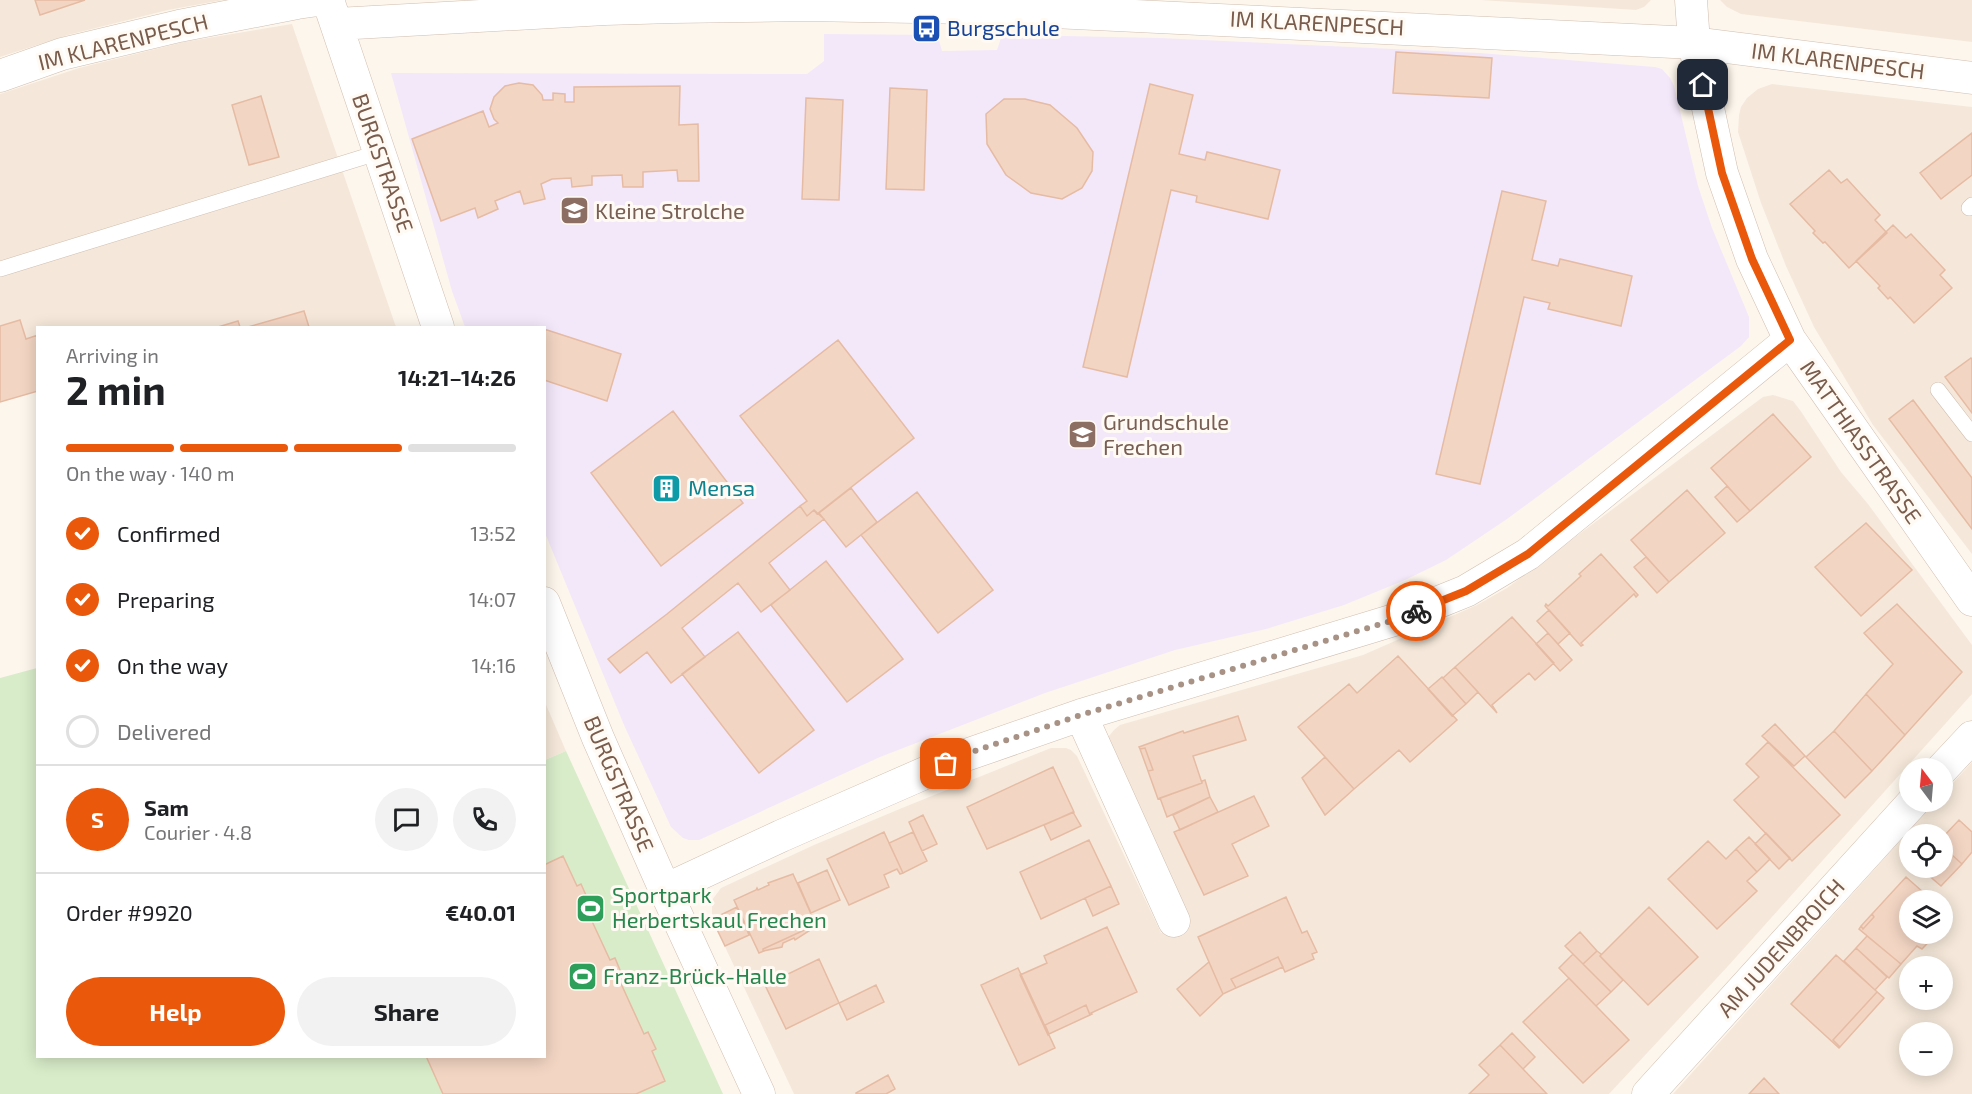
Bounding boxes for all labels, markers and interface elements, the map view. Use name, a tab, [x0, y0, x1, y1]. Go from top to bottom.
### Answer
street label: IM KLARENPESCH	[1229, 4, 1405, 40]
street label: IM KLARENPESCH	[35, 7, 210, 75]
bus stop icon: Burgschule	[910, 12, 942, 44]
place label: Burgschule	[947, 14, 1060, 40]
street label: IM KLARENPESCH	[1750, 36, 1926, 84]
pin	[1677, 59, 1728, 110]
icon: home	[1686, 68, 1719, 101]
street label: BURGSTRASSE	[348, 90, 420, 236]
school or university icon: Kleine Strolche	[558, 195, 590, 227]
place label: Kleine Strolche	[595, 197, 745, 223]
text: Arriving in	[66, 343, 159, 367]
street label: MATTHIASSTRASSE	[1796, 355, 1928, 528]
text: 14:21–14:26	[398, 364, 516, 390]
text: 2 min	[66, 366, 166, 413]
place label: Grundschule Frechen	[1103, 408, 1229, 459]
school or university icon: Grundschule Frechen	[1066, 419, 1098, 451]
text: On the way · 140 m	[66, 461, 235, 485]
building icon: Mensa	[651, 472, 683, 504]
place label: Mensa	[688, 474, 755, 500]
icon: check	[66, 517, 99, 550]
text: Confirmed	[117, 520, 221, 546]
text: 13:52	[470, 521, 516, 545]
courier	[1386, 581, 1446, 641]
icon: check	[66, 583, 99, 616]
text: Preparing	[117, 586, 215, 612]
text: 14:07	[469, 587, 516, 611]
icon: bike	[1400, 595, 1433, 628]
icon: check	[66, 649, 99, 682]
text: On the way	[117, 652, 228, 678]
text: 14:16	[472, 653, 516, 677]
street label: BURGSTRASSE	[580, 712, 660, 855]
text: Delivered	[117, 718, 212, 744]
pin	[920, 738, 971, 789]
icon: bag	[929, 747, 962, 780]
north arrow	[1899, 758, 1953, 812]
map controls	[1899, 758, 1953, 1076]
button: chat	[375, 788, 438, 851]
button: phone	[453, 788, 516, 851]
text: Sam	[144, 794, 189, 820]
text: S	[91, 806, 104, 832]
text: Courier · 4.8	[144, 820, 252, 844]
button: locate	[1899, 824, 1953, 878]
street label: AM JUDENBROICH	[1711, 873, 1849, 1022]
place label: Sportpark Herbertskaul Frechen	[612, 881, 827, 932]
button: layers	[1899, 890, 1953, 944]
sports icon: Sportpark Herbertskaul Frechen	[575, 892, 607, 924]
text: Order #9920	[66, 899, 193, 925]
text: €40.01	[445, 899, 516, 925]
button: +	[1899, 956, 1953, 1010]
sports icon: Franz-Brück-Halle	[566, 960, 598, 992]
place label: Franz-Brück-Halle	[603, 962, 787, 988]
button: Help	[66, 977, 285, 1046]
button: Share	[297, 977, 516, 1046]
button: −	[1899, 1022, 1953, 1076]

